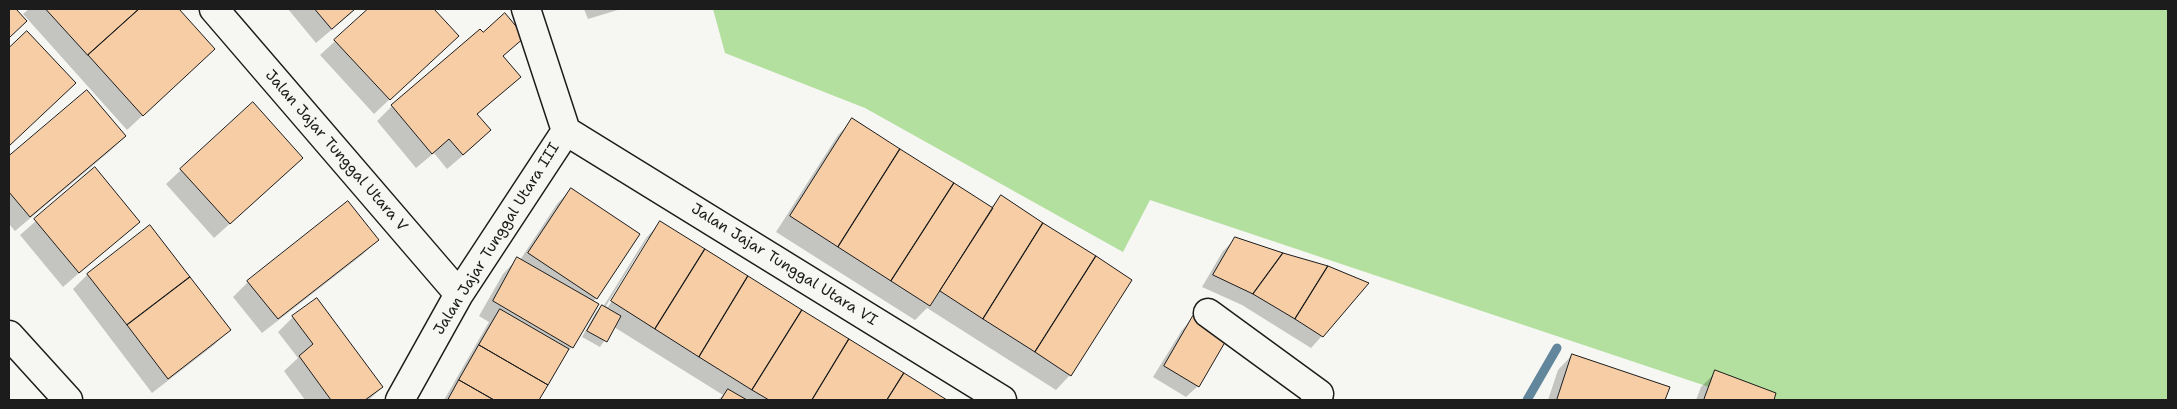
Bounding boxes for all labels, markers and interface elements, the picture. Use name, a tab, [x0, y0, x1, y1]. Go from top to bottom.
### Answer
street label: Jalan Jajar Tunggal Utara V	[261, 67, 411, 235]
street label: Jalan Jajar Tunggal Utara III	[430, 140, 564, 338]
street label: Jalan Jajar Tunggal Utara VI	[688, 200, 880, 330]

